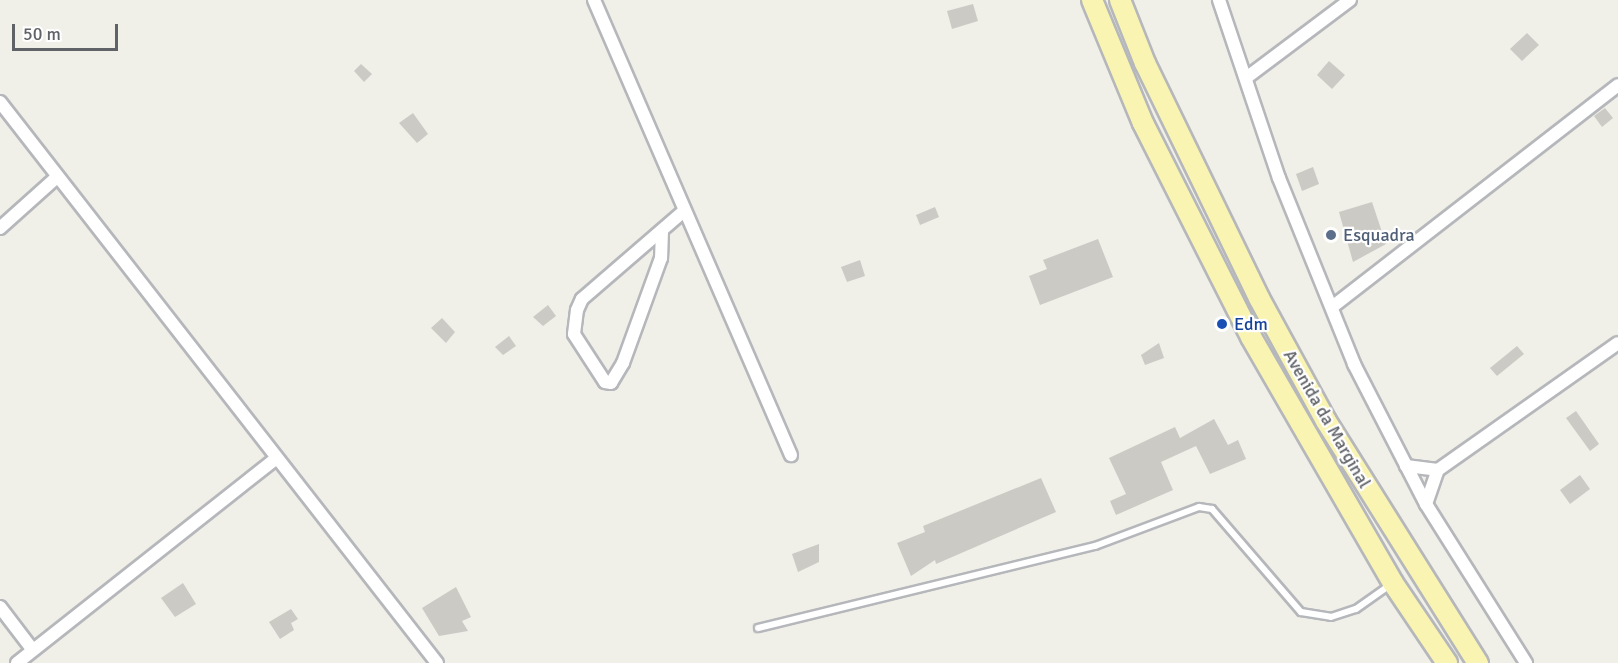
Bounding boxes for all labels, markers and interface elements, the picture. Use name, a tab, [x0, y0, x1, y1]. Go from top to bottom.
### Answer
scale bar	[15, 12, 122, 50]
text: 50 m	[23, 23, 61, 45]
place label: Esquadra	[1343, 224, 1415, 246]
marker: Esquadra	[1324, 228, 1338, 242]
place label: Edm	[1234, 313, 1268, 335]
marker: Edm	[1215, 317, 1229, 331]
street label: Avenida da Marginal	[1279, 346, 1375, 492]

